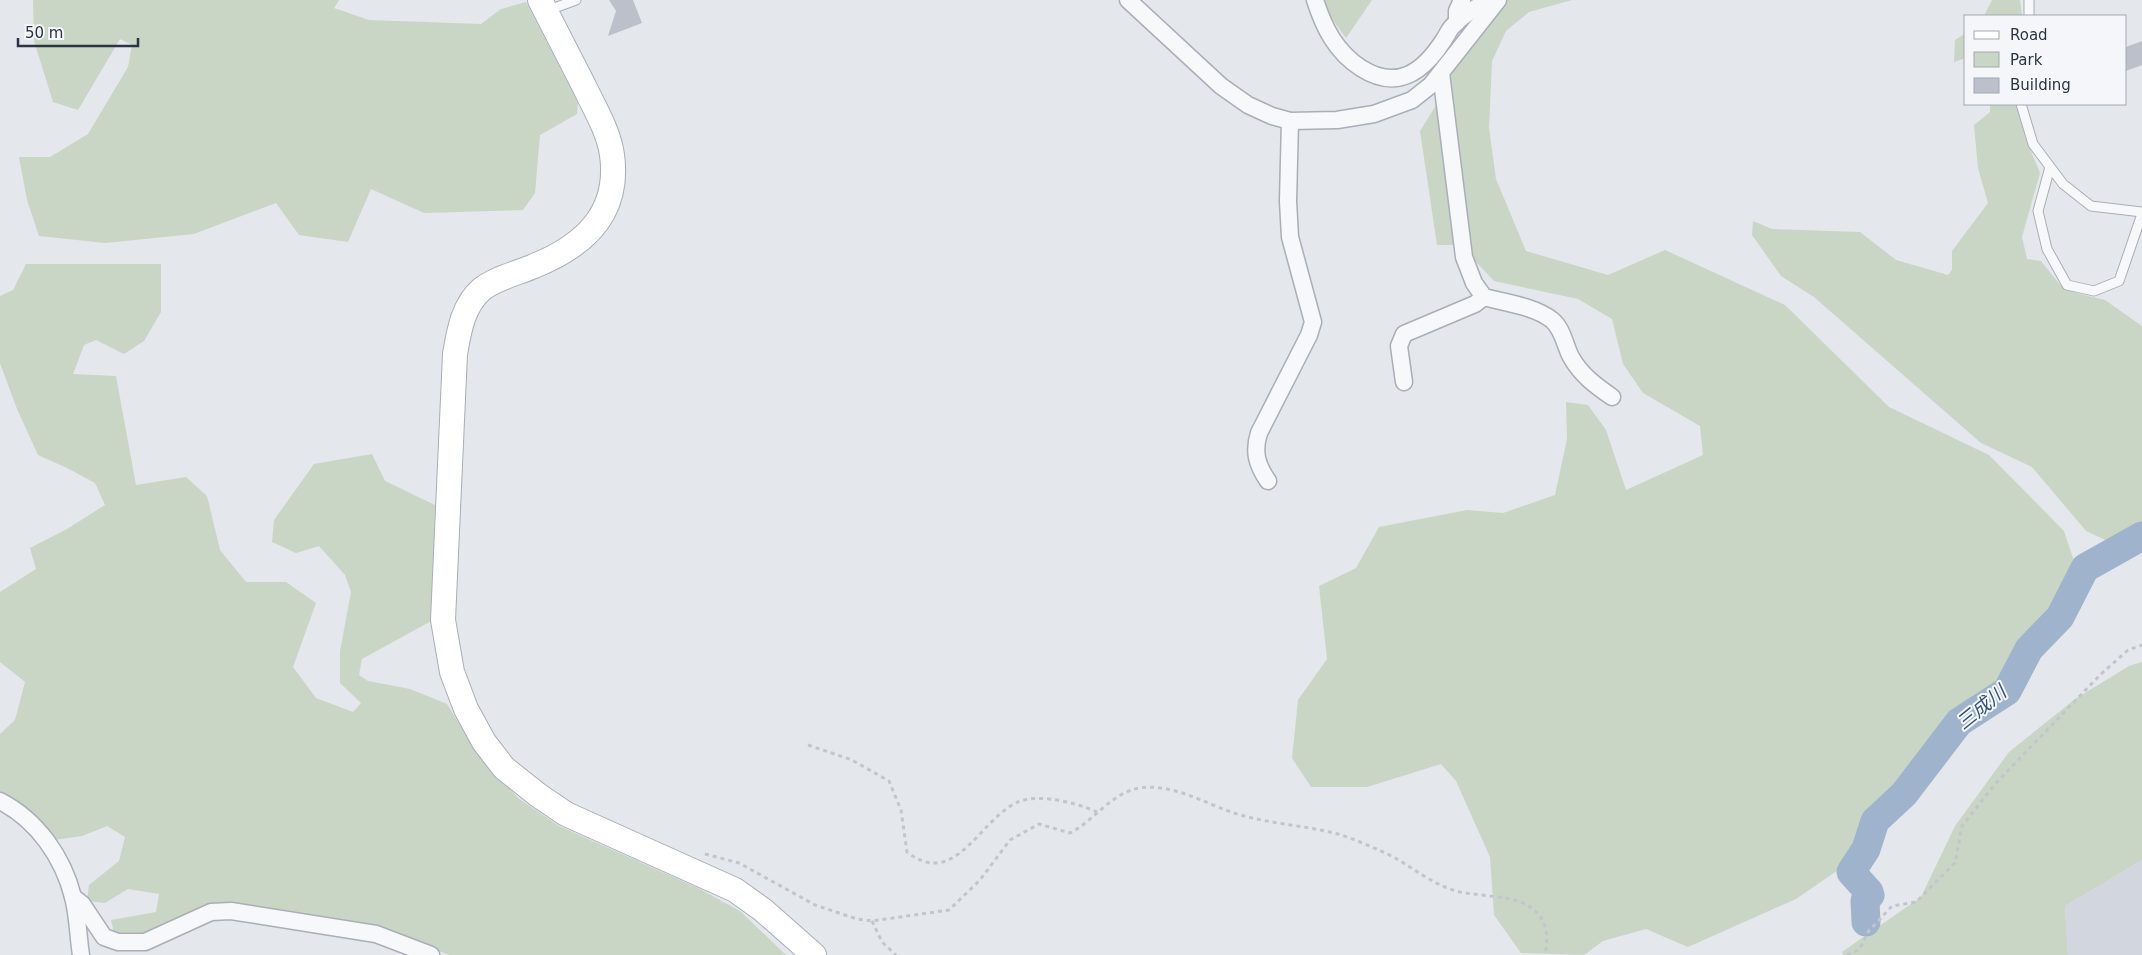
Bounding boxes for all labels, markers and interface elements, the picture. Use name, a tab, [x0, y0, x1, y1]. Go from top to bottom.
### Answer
scale bar	[18, 15, 138, 47]
legend	[1964, 15, 2127, 105]
text: 50 m	[25, 24, 63, 42]
text: Road	[2010, 26, 2048, 44]
text: Park	[2010, 51, 2043, 69]
text: Building	[2010, 76, 2071, 94]
water label: 三成川	[1952, 679, 2012, 733]

